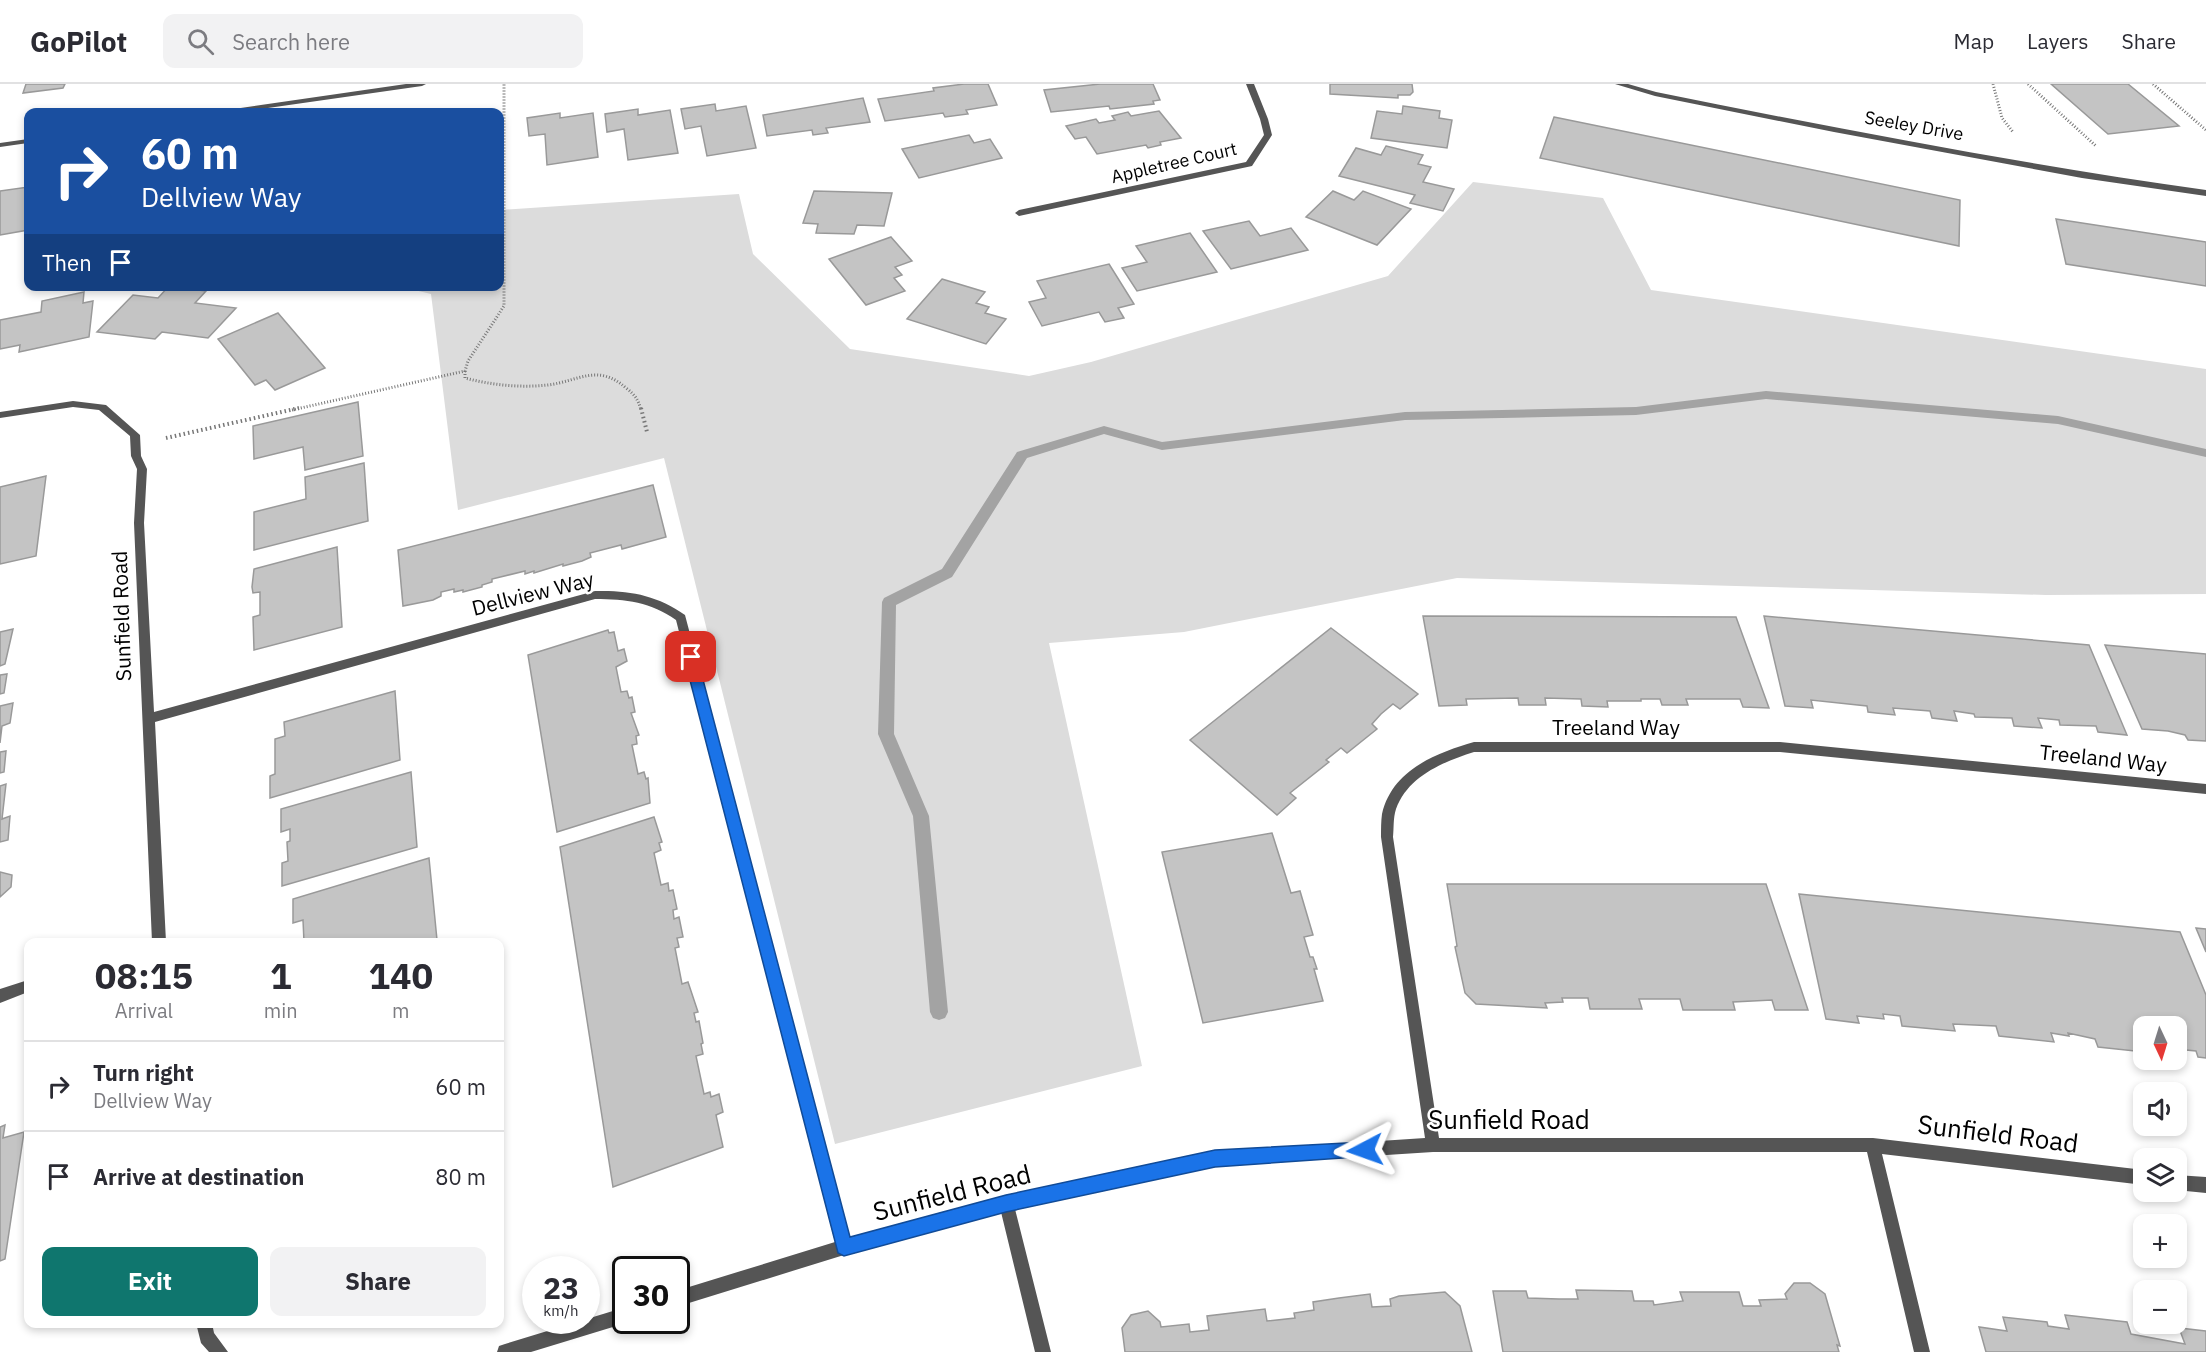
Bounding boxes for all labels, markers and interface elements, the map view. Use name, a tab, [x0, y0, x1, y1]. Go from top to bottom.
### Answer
search box	[163, 14, 583, 68]
text: GoPilot	[30, 23, 127, 60]
icon: search	[184, 25, 217, 58]
text: Search here	[232, 27, 350, 56]
text: Map	[1954, 27, 1994, 55]
text: Layers	[2027, 27, 2089, 55]
text: Share	[2122, 27, 2176, 55]
street label: Seeley Drive	[1863, 106, 1965, 146]
text: 60 m	[141, 126, 239, 181]
icon: right	[42, 132, 120, 210]
street label: Appletree Court	[1109, 137, 1239, 188]
text: Dellview Way	[141, 179, 302, 214]
icon: arrive	[104, 246, 137, 279]
text: Then	[42, 248, 92, 277]
street label: Sunfield Road	[105, 550, 137, 682]
street label: Dellview Way	[469, 564, 597, 622]
pin	[665, 631, 716, 682]
icon: arrive	[674, 640, 707, 673]
street label: Treeland Way	[1552, 713, 1680, 741]
street label: Treeland Way	[2038, 737, 2169, 779]
text: 08:15	[95, 952, 193, 999]
text: 1	[270, 952, 292, 999]
text: 140	[368, 952, 433, 999]
text: Arrival	[115, 997, 173, 1024]
text: min	[264, 997, 298, 1024]
text: m	[392, 997, 410, 1024]
north arrow	[2133, 1016, 2187, 1070]
map controls	[2133, 1016, 2187, 1334]
text: Turn right	[93, 1058, 194, 1087]
icon: right	[42, 1070, 75, 1103]
text: 60 m	[435, 1072, 486, 1101]
button: sound	[2133, 1082, 2187, 1136]
text: Dellview Way	[93, 1087, 212, 1114]
street label: Sunfield Road	[1428, 1102, 1590, 1136]
street label: Sunfield Road	[1916, 1106, 2080, 1160]
position arrow	[1333, 1118, 1397, 1182]
button: layers	[2133, 1148, 2187, 1202]
street label: Sunfield Road	[869, 1156, 1034, 1228]
icon: arrive	[42, 1160, 75, 1193]
text: Arrive at destination	[93, 1162, 304, 1191]
text: 80 m	[435, 1162, 486, 1191]
button: +	[2133, 1214, 2187, 1268]
button: Exit	[42, 1247, 258, 1316]
button: Share	[270, 1247, 486, 1316]
speed limit sign: 30	[612, 1256, 690, 1334]
text: 23	[543, 1268, 579, 1307]
button: −	[2133, 1280, 2187, 1334]
text: km/h	[543, 1301, 579, 1320]

